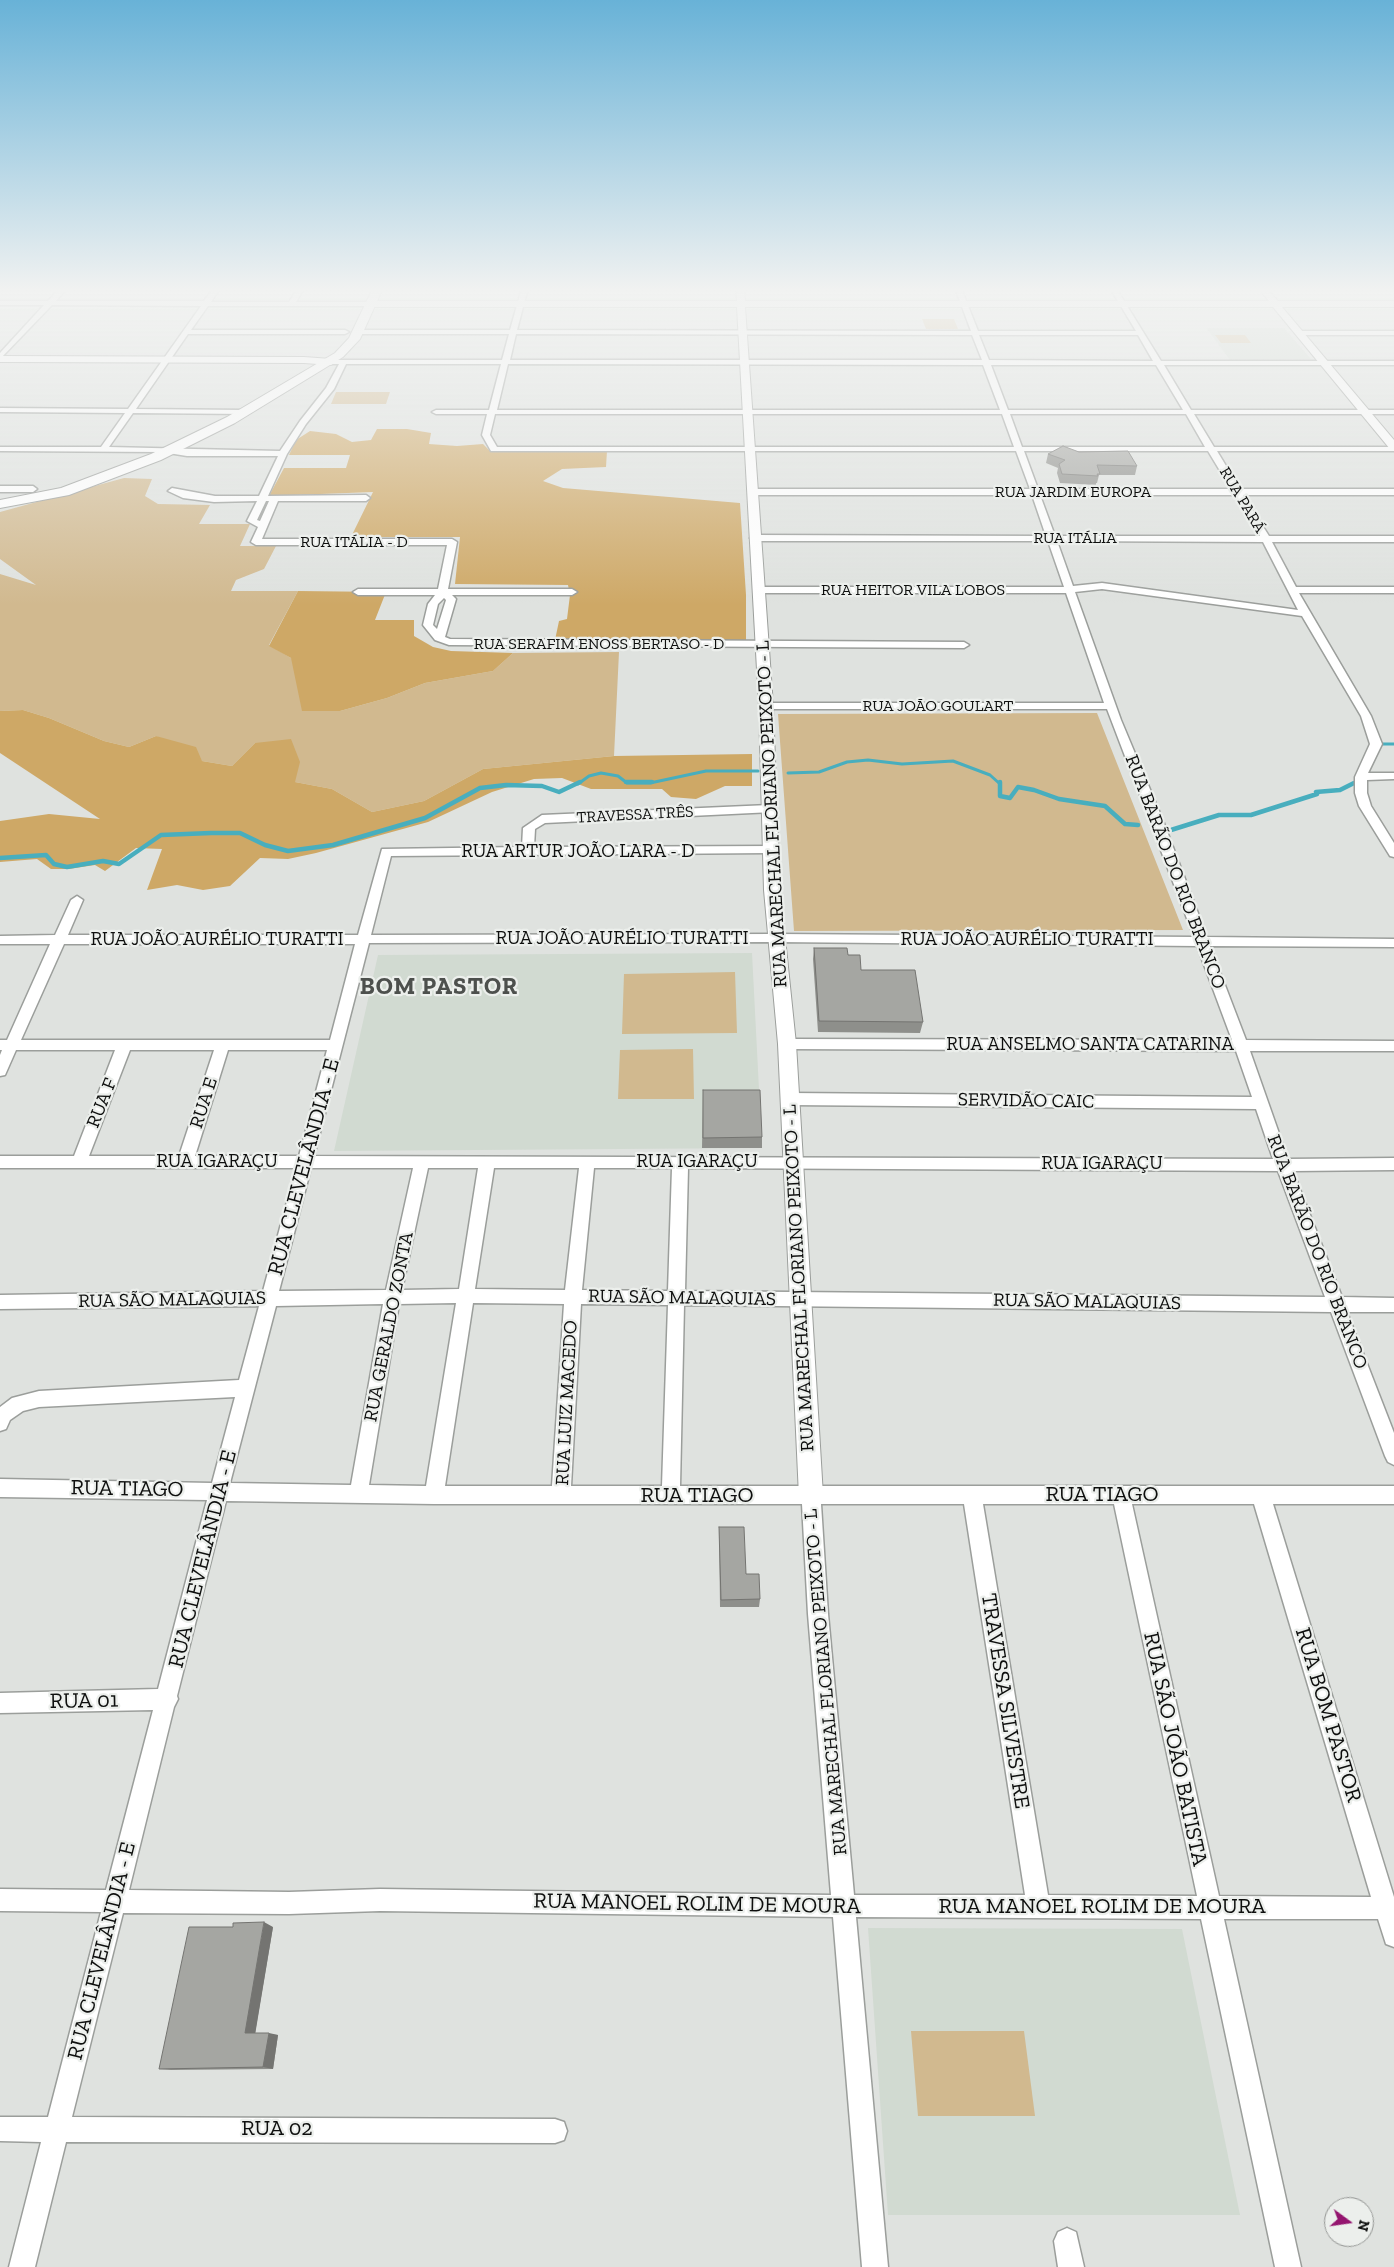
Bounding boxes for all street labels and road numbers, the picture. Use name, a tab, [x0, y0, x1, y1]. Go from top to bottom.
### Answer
street label: RUA PARÁ	[1215, 464, 1269, 536]
street label: RUA JARDIM EUROPA	[995, 482, 1151, 502]
street label: RUA ITÁLIA	[1033, 528, 1117, 548]
street label: RUA ITÁLIA - D	[300, 532, 408, 552]
street label: RUA HEITOR VILA LOBOS	[821, 580, 1005, 600]
street label: RUA SERAFIM ENOSS BERTASO - D	[474, 634, 724, 654]
street label: RUA MARECHAL FLORIANO PEIXOTO - L	[752, 640, 792, 988]
street label: RUA JOÃO GOULART	[863, 696, 1013, 716]
street label: RUA BARÃO DO RIO BRANCO	[1120, 752, 1230, 992]
street label: TRAVESSA TRÊS	[576, 802, 694, 828]
street label: RUA ARTUR JOÃO LARA - D	[461, 841, 695, 863]
street label: RUA JOÃO AURÉLIO TURATTI	[495, 928, 749, 950]
street label: RUA JOÃO AURÉLIO TURATTI	[90, 929, 344, 951]
street label: RUA JOÃO AURÉLIO TURATTI	[900, 929, 1154, 951]
street label: RUA ANSELMO SANTA CATARINA	[946, 1034, 1234, 1056]
street label: RUA CLEVELÂNDIA - E	[262, 1056, 346, 1278]
street label: RUA F	[82, 1075, 122, 1131]
street label: RUA E	[185, 1075, 223, 1131]
street label: SERVIDÃO CAIC	[958, 1088, 1094, 1114]
street label: RUA MARECHAL FLORIANO PEIXOTO - L	[779, 1104, 819, 1452]
street label: RUA BARÃO DO RIO BRANCO	[1262, 1132, 1372, 1372]
street label: RUA IGARAÇU	[156, 1151, 278, 1173]
street label: RUA IGARAÇU	[636, 1151, 758, 1173]
street label: RUA IGARAÇU	[1041, 1153, 1163, 1175]
street label: RUA GERALDO ZONTA	[359, 1230, 419, 1424]
street label: RUA SÃO MALAQUIAS	[588, 1285, 776, 1311]
street label: RUA SÃO MALAQUIAS	[78, 1287, 266, 1313]
street label: RUA SÃO MALAQUIAS	[993, 1289, 1181, 1315]
street label: RUA LUIZ MACEDO	[551, 1320, 583, 1486]
street label: RUA CLEVELÂNDIA - E	[163, 1447, 243, 1671]
street label: RUA TIAGO	[70, 1475, 184, 1503]
street label: RUA TIAGO	[1045, 1482, 1159, 1508]
street label: RUA TIAGO	[640, 1483, 754, 1509]
street label: RUA MARECHAL FLORIANO PEIXOTO - L	[799, 1508, 853, 1856]
street label: TRAVESSA SILVESTRE	[975, 1591, 1035, 1811]
street label: RUA BOM PASTOR	[1289, 1625, 1367, 1805]
street label: RUA SÃO JOÃO BATISTA	[1137, 1630, 1213, 1868]
street label: RUA 01	[50, 1687, 118, 1715]
street label: RUA CLEVELÂNDIA - E	[62, 1839, 142, 2063]
street label: RUA MANOEL ROLIM DE MOURA	[533, 1888, 861, 1920]
street label: RUA MANOEL ROLIM DE MOURA	[938, 1894, 1266, 1920]
street label: RUA 02	[241, 2116, 313, 2142]

